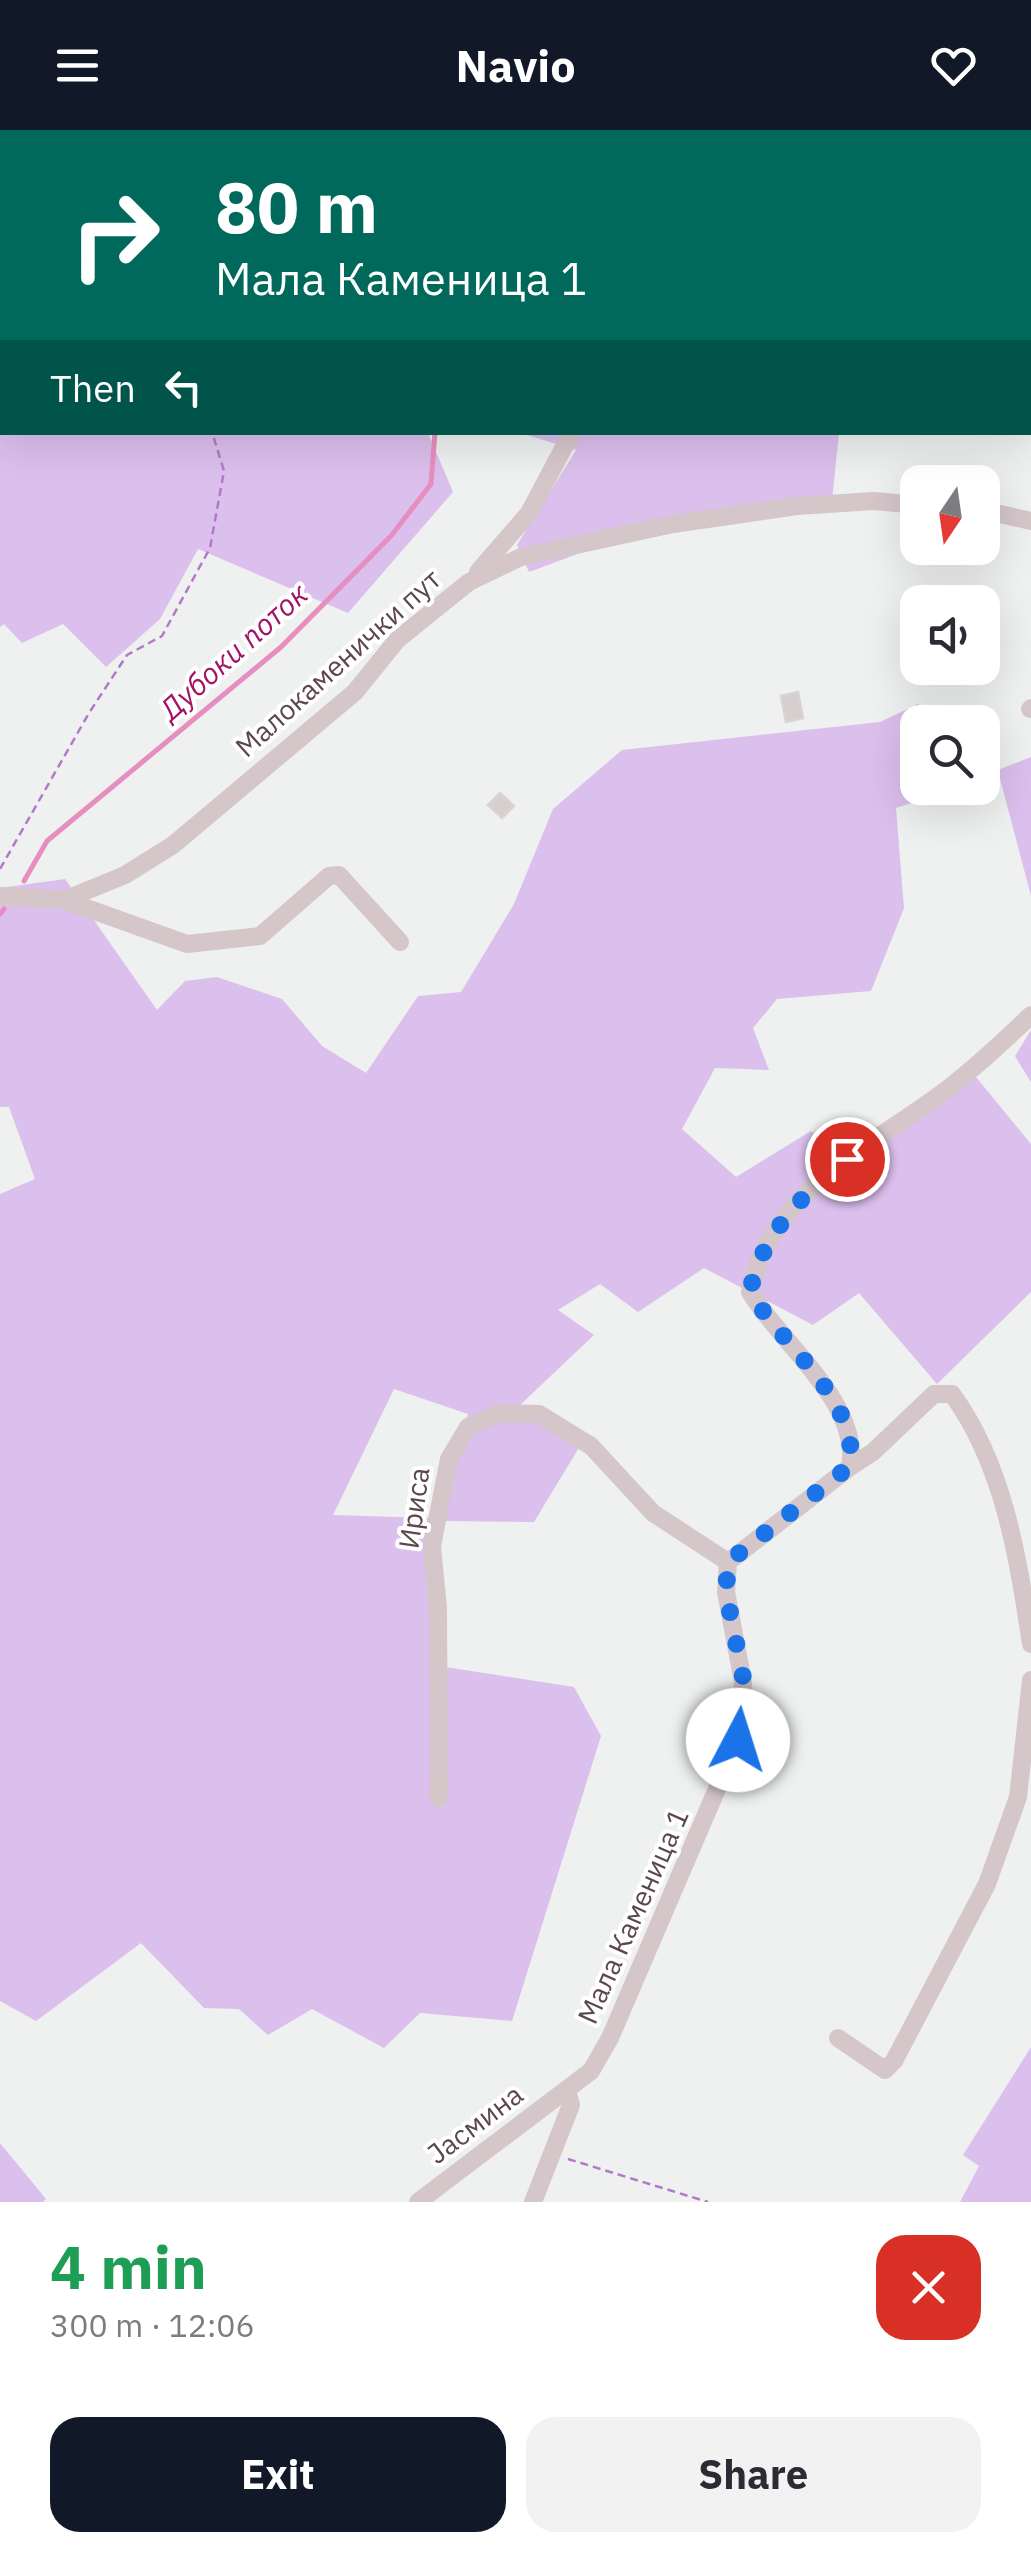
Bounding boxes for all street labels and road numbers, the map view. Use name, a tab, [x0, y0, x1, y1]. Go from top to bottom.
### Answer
street label: Малокаменички пут	[227, 560, 448, 765]
street label: Ириса	[390, 1465, 438, 1551]
street label: Мала Каменица 1	[569, 1802, 697, 2029]
street label: Јасмина	[419, 2075, 530, 2172]

